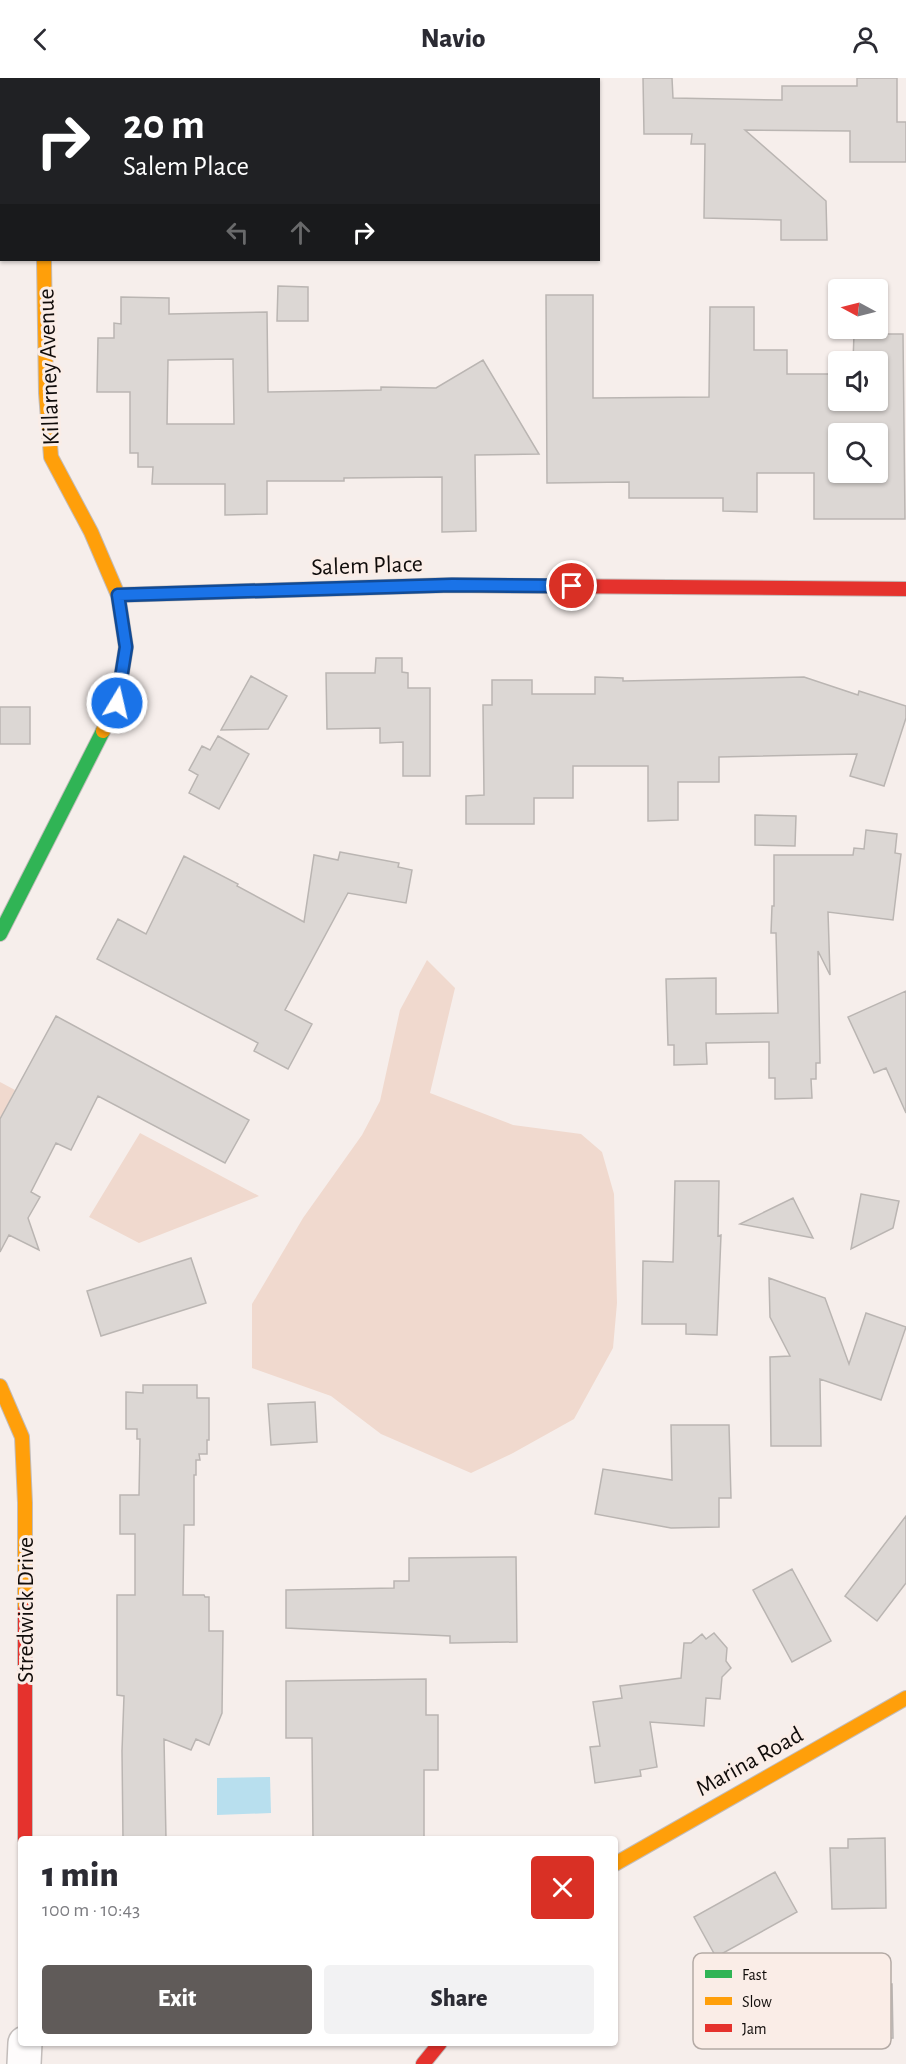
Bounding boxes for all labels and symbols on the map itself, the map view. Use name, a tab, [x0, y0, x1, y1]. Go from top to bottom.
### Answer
north arrow	[828, 279, 888, 339]
street label: Killarney Avenue	[34, 288, 64, 446]
street label: Salem Place	[311, 552, 423, 580]
pin	[546, 560, 597, 611]
position arrow	[85, 671, 149, 735]
street label: Stredwick Drive	[14, 1537, 38, 1683]
street label: Marina Road	[692, 1723, 807, 1801]
legend	[693, 1953, 891, 2049]
text: Fast	[742, 1967, 767, 1983]
text: Slow	[742, 1994, 772, 2010]
text: Jam	[742, 2021, 767, 2037]

